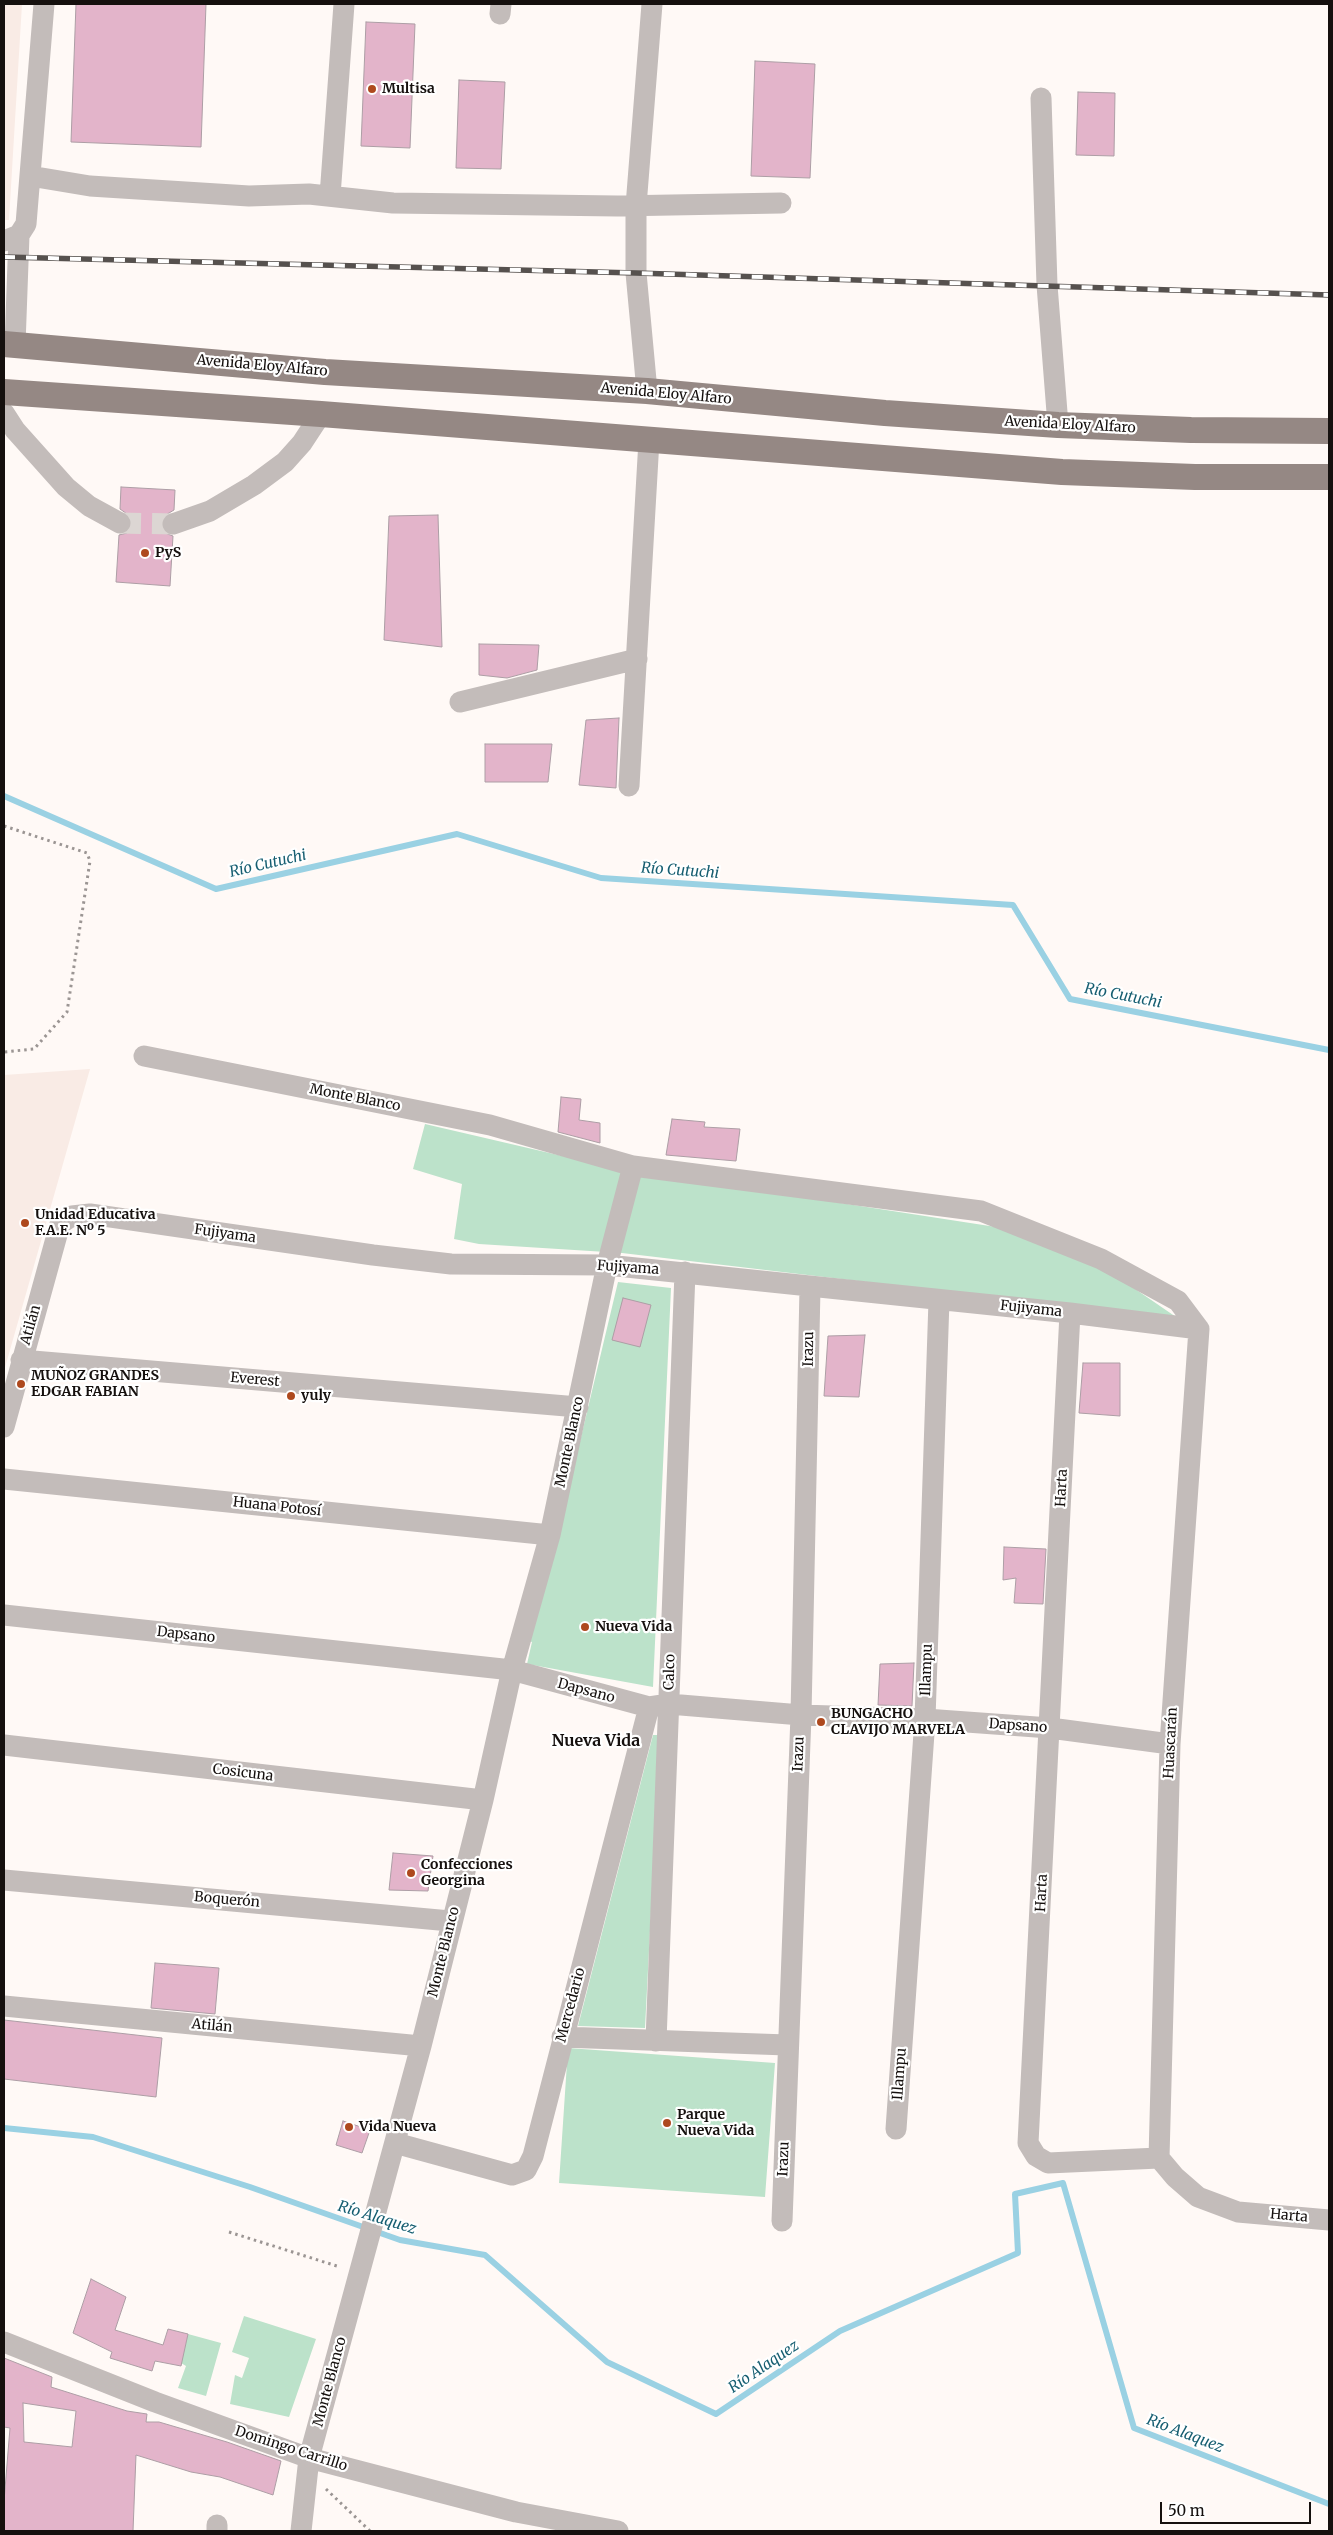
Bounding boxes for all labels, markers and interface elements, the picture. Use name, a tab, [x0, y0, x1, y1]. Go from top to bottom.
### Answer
place label: Multisa	[382, 81, 435, 97]
marker: Multisa	[366, 83, 378, 95]
street label: Avenida Eloy Alfaro	[196, 352, 328, 380]
street label: Avenida Eloy Alfaro	[600, 380, 732, 408]
street label: Avenida Eloy Alfaro	[1004, 413, 1136, 437]
place label: PyS	[155, 545, 181, 561]
marker: PyS	[139, 547, 151, 559]
water label: Río Cutuchi	[228, 846, 308, 882]
water label: Río Cutuchi	[640, 859, 720, 883]
water label: Río Cutuchi	[1083, 980, 1163, 1012]
street label: Monte Blanco	[308, 1081, 402, 1115]
place label: Unidad Educativa F.A.E. Nº 5	[35, 1207, 156, 1240]
marker: Unidad Educativa F.A.E. Nº 5	[19, 1217, 31, 1229]
street label: Fujiyama	[193, 1221, 257, 1247]
street label: Fujiyama	[596, 1257, 660, 1279]
street label: Fujiyama	[999, 1297, 1063, 1321]
street label: Atilán	[17, 1303, 45, 1347]
street label: Irazu	[800, 1331, 818, 1367]
place label: MUÑOZ GRANDES EDGAR FABIAN	[31, 1368, 159, 1400]
street label: Everest	[230, 1369, 280, 1391]
marker: MUÑOZ GRANDES EDGAR FABIAN	[15, 1378, 27, 1390]
place label: yuly	[301, 1388, 331, 1404]
marker: yuly	[285, 1390, 297, 1402]
street label: Monte Blanco	[552, 1395, 588, 1489]
street label: Harta	[1053, 1469, 1071, 1507]
street label: Huana Potosí	[232, 1494, 322, 1520]
place label: Nueva Vida	[595, 1619, 672, 1635]
marker: Nueva Vida	[579, 1621, 591, 1633]
street label: Dapsano	[156, 1624, 216, 1646]
street label: Illampu	[918, 1643, 936, 1697]
street label: Calco	[661, 1654, 679, 1690]
street label: Dapsano	[556, 1675, 616, 1707]
place label: BUNGACHO CLAVIJO MARVELA	[831, 1706, 965, 1738]
street label: Huascarán	[1161, 1707, 1181, 1779]
marker: BUNGACHO CLAVIJO MARVELA	[815, 1716, 827, 1728]
street label: Dapsano	[988, 1716, 1048, 1736]
district label: Nueva Vida	[552, 1731, 640, 1751]
street label: Irazu	[790, 1736, 808, 1772]
street label: Cosicuna	[212, 1761, 274, 1785]
place label: Confecciones Georgina	[421, 1857, 513, 1890]
marker: Confecciones Georgina	[405, 1867, 417, 1879]
street label: Harta	[1033, 1874, 1051, 1912]
street label: Boquerón	[193, 1889, 261, 1911]
street label: Monte Blanco	[425, 1905, 463, 1999]
street label: Mercedario	[553, 1966, 589, 2044]
street label: Atilán	[191, 2016, 233, 2036]
street label: Illampu	[890, 2047, 910, 2101]
place label: Parque Nueva Vida	[677, 2107, 754, 2140]
marker: Parque Nueva Vida	[661, 2117, 673, 2129]
place label: Vida Nueva	[359, 2119, 436, 2135]
marker: Vida Nueva	[343, 2121, 355, 2133]
street label: Irazu	[775, 2141, 793, 2177]
water label: Río Alaquez	[336, 2198, 418, 2238]
street label: Harta	[1269, 2206, 1309, 2226]
street label: Monte Blanco	[310, 2335, 350, 2429]
water label: Río Alaquez	[725, 2337, 803, 2397]
water label: Río Alaquez	[1144, 2411, 1226, 2457]
street label: Domingo Carrillo	[233, 2423, 349, 2475]
scale bar	[1163, 2492, 1314, 2524]
text: 50 m	[1168, 2501, 1205, 2520]

